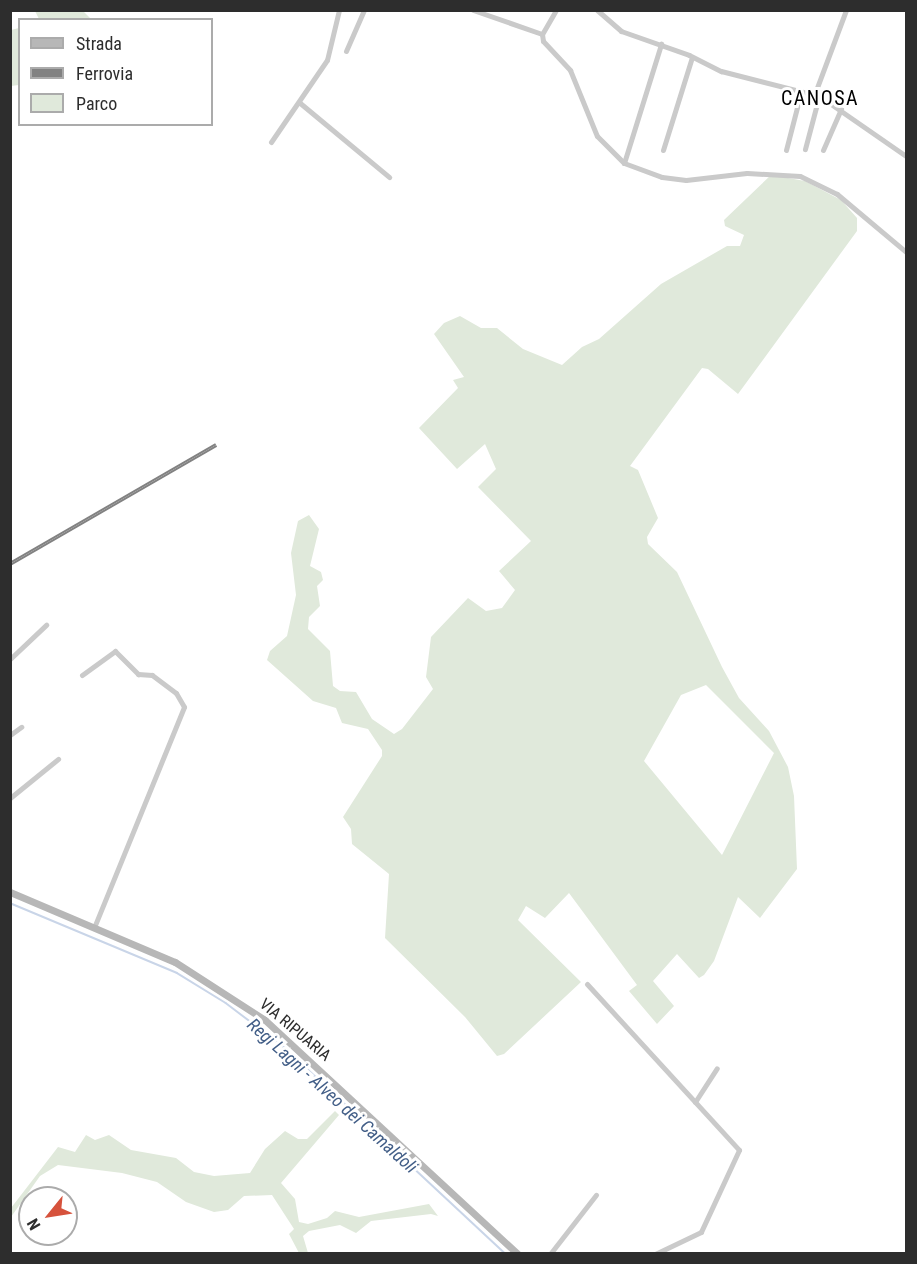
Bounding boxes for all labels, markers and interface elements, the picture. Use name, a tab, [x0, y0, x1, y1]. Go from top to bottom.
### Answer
legend	[18, 18, 213, 126]
text: Strada	[76, 33, 122, 54]
text: Ferrovia	[76, 63, 133, 84]
district label: CANOSA	[781, 86, 859, 110]
text: Parco	[76, 93, 117, 114]
street label: VIA RIPUARIA	[255, 995, 335, 1065]
water label: Regi Lagni - Alveo dei Camaldoli	[243, 1014, 421, 1178]
north arrow	[18, 1186, 78, 1246]
text: N	[23, 1215, 44, 1233]

